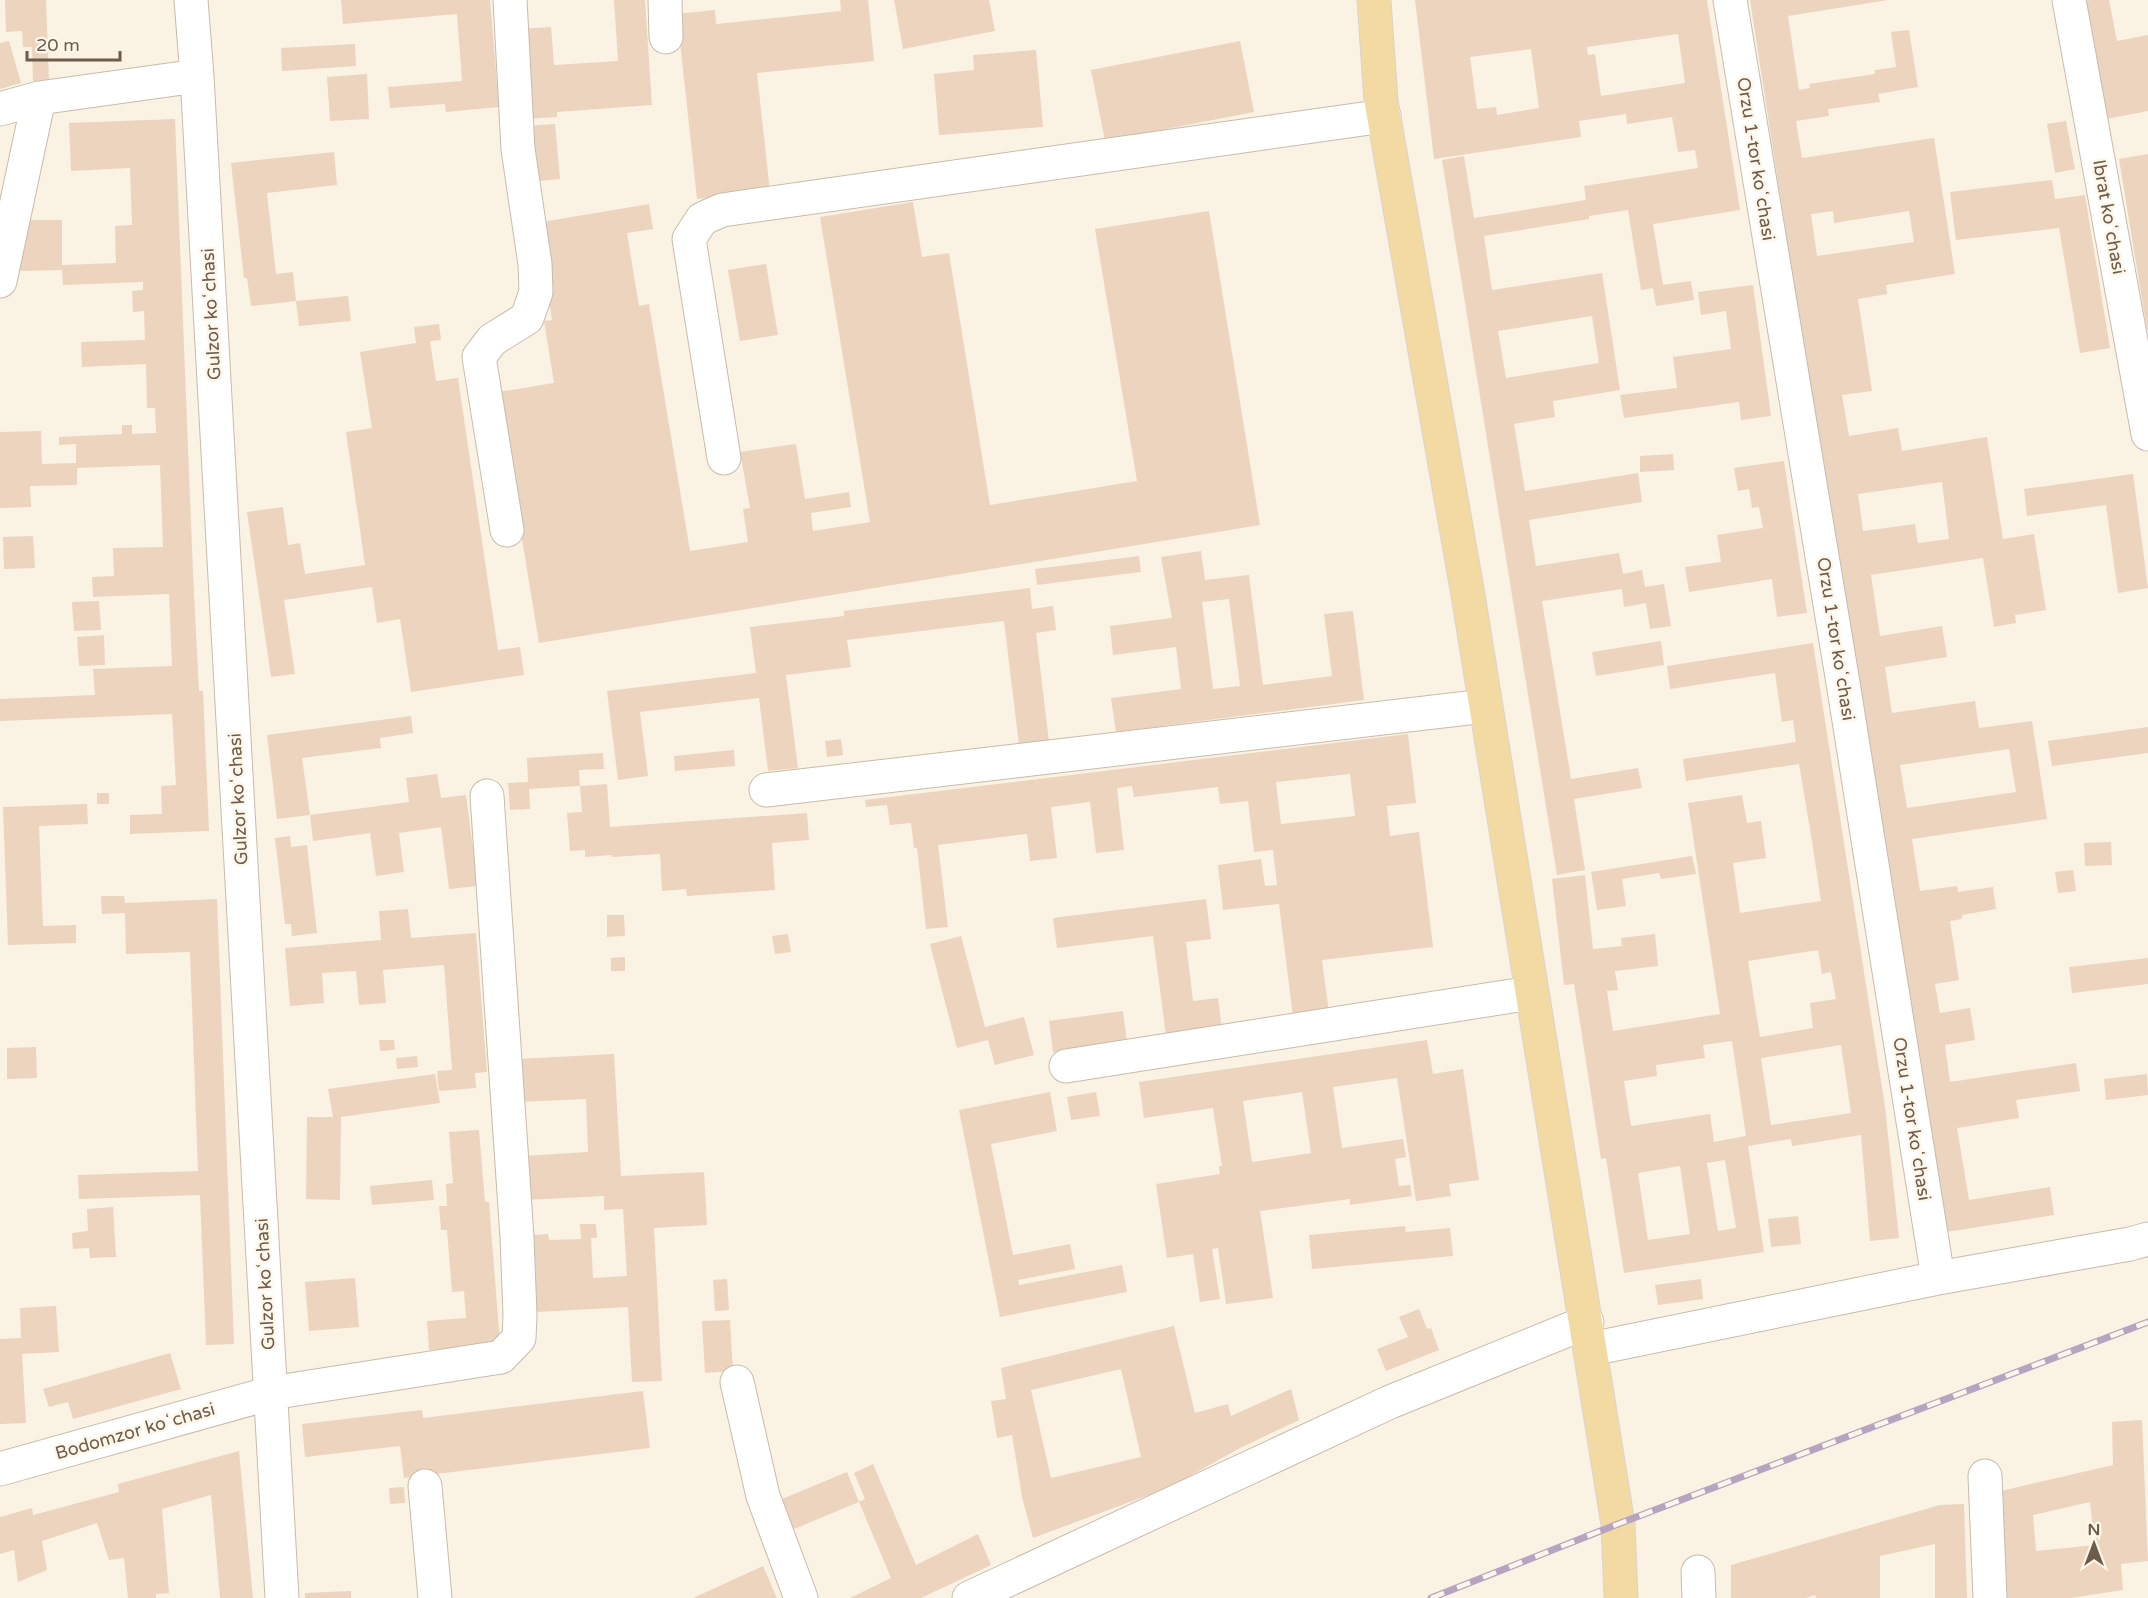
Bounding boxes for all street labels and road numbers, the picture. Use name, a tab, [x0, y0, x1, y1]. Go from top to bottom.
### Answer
street label: Orzu 1-tor koʻchasi	[1732, 76, 1780, 242]
street label: Ibrat koʻchasi	[2088, 158, 2130, 276]
street label: Gulzor koʻchasi	[197, 247, 225, 381]
street label: Orzu 1-tor koʻchasi	[1812, 556, 1860, 722]
street label: Gulzor koʻchasi	[224, 732, 252, 866]
street label: Orzu 1-tor koʻchasi	[1888, 1036, 1936, 1202]
street label: Gulzor koʻchasi	[251, 1217, 279, 1351]
street label: Bodomzor koʻchasi	[53, 1398, 217, 1464]

